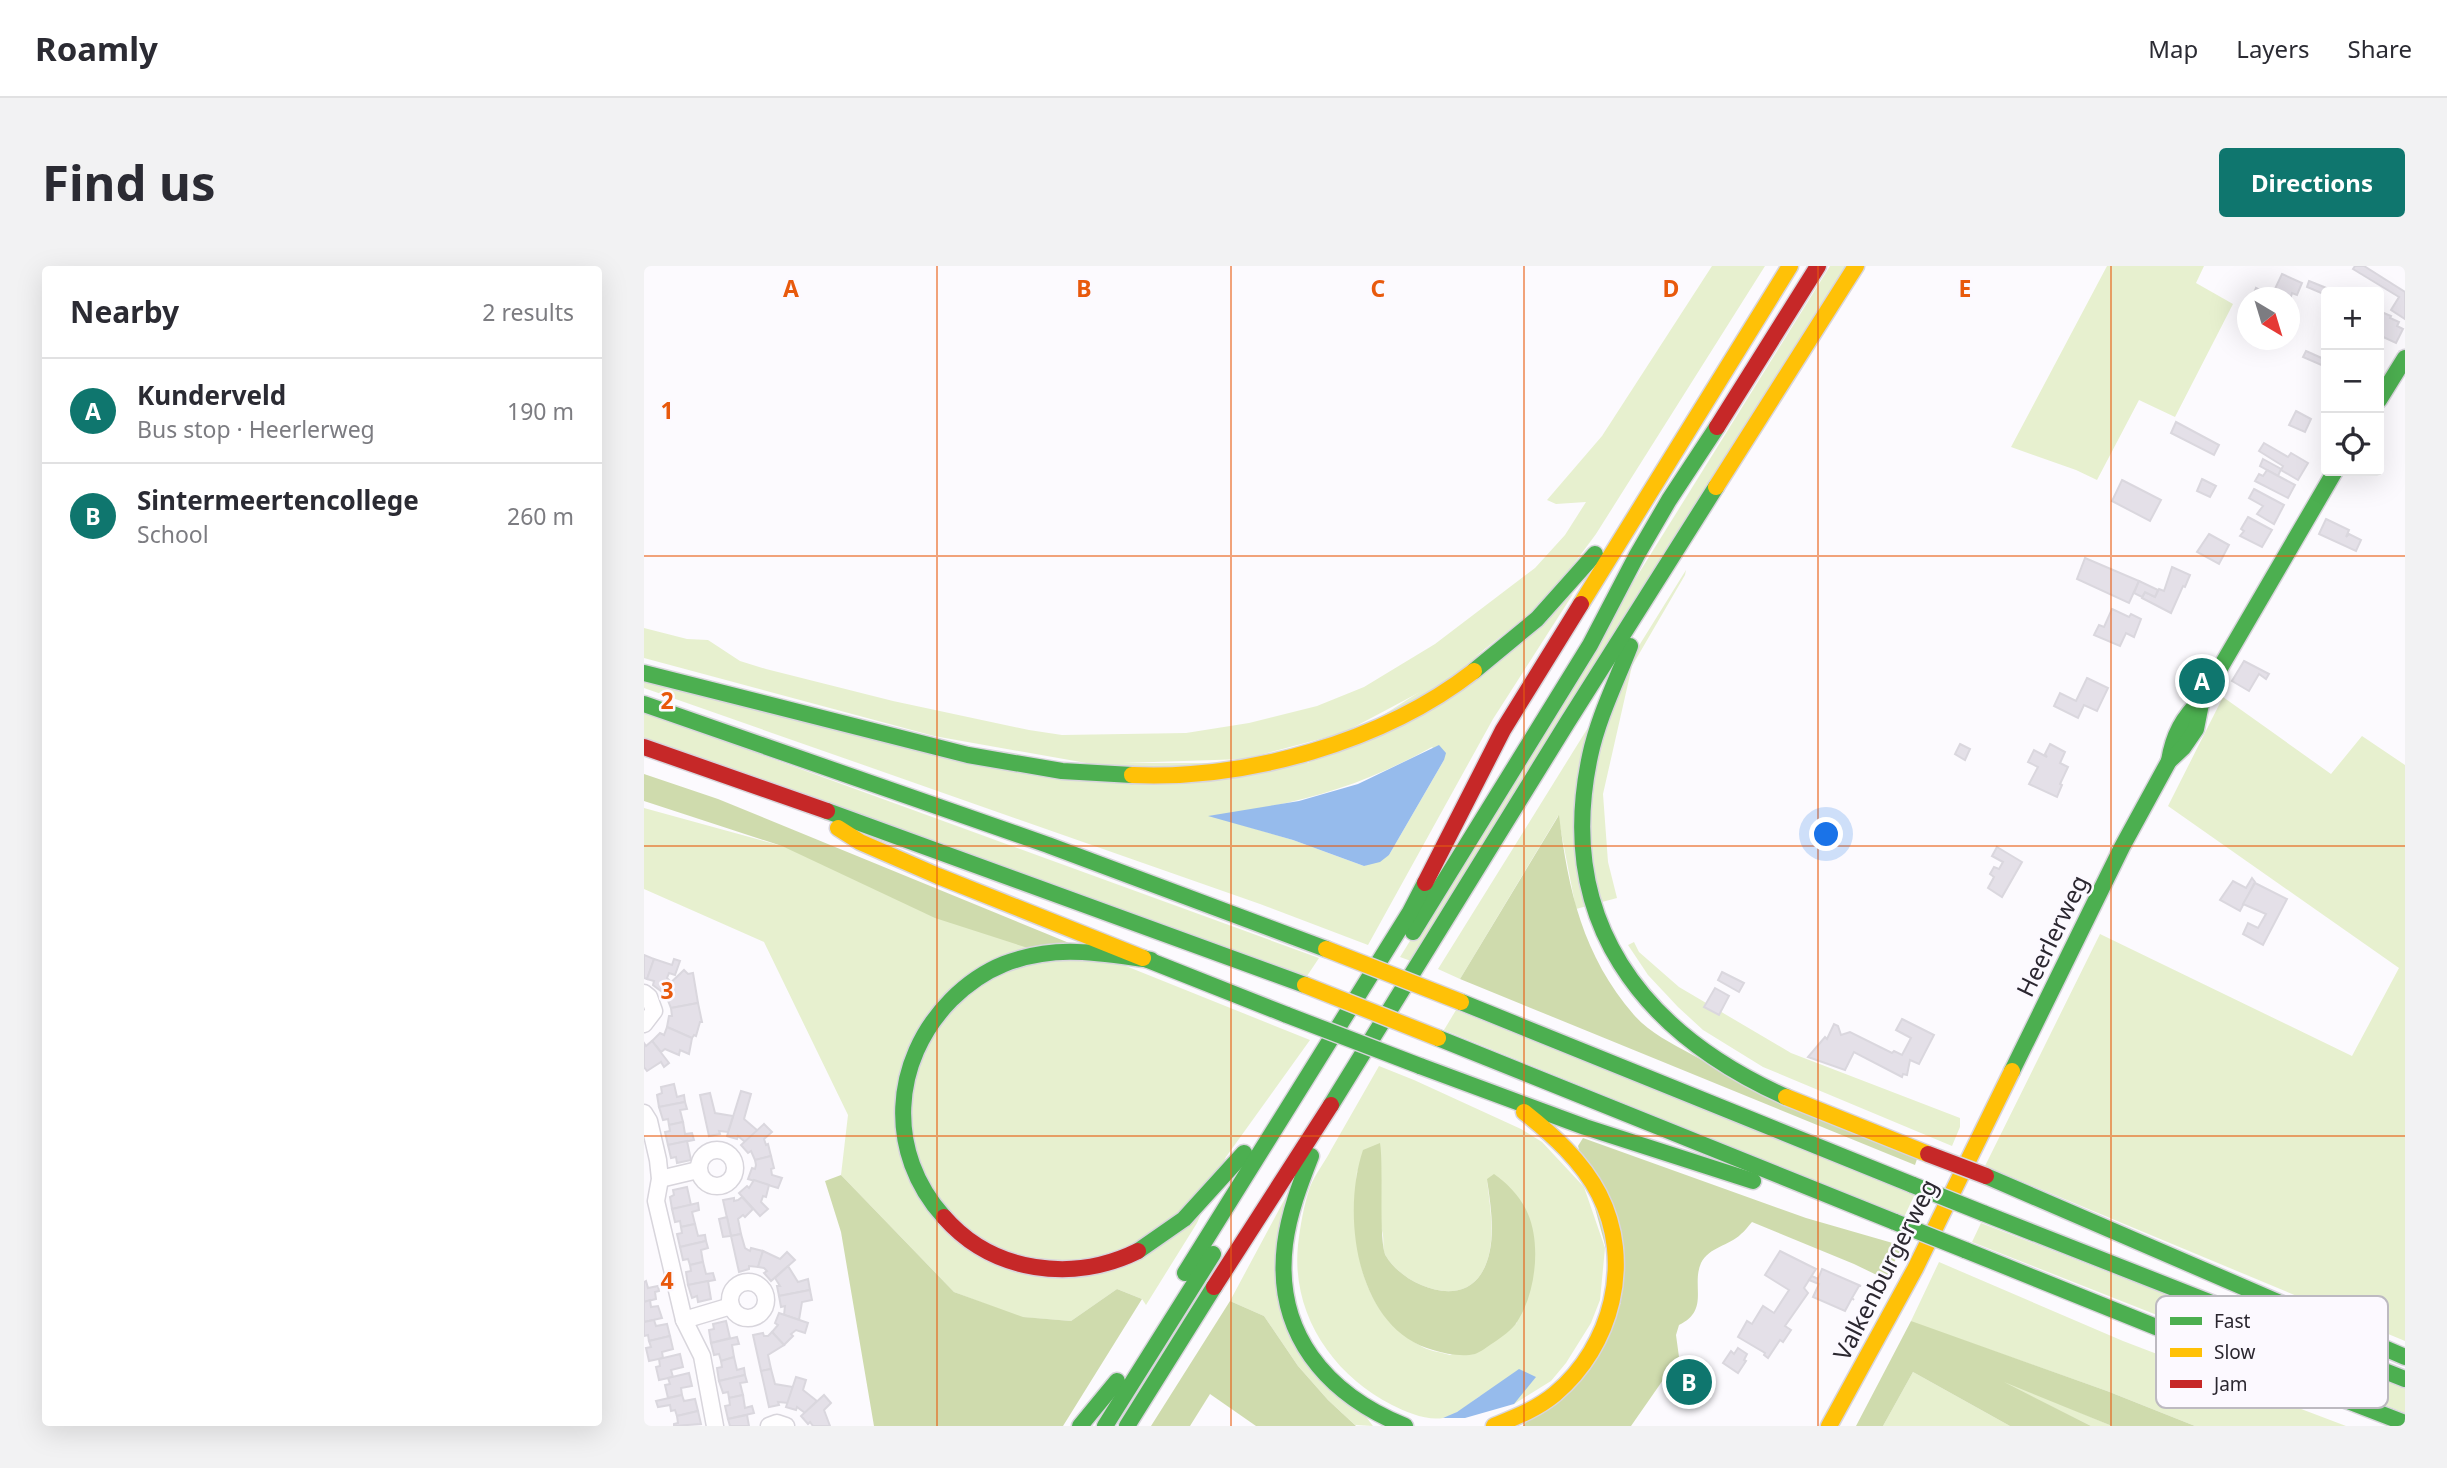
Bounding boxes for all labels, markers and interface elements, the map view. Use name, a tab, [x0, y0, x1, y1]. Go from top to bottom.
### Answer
text: Roamly	[35, 26, 158, 71]
text: Map	[2148, 32, 2198, 65]
text: Layers	[2236, 32, 2310, 65]
text: Share	[2348, 32, 2412, 65]
button: Directions	[2219, 148, 2405, 217]
text: Find us	[42, 149, 216, 215]
text: A	[783, 272, 799, 304]
text: B	[1076, 272, 1092, 304]
text: C	[1371, 272, 1386, 304]
text: D	[1663, 272, 1679, 304]
text: E	[1959, 272, 1971, 304]
north arrow	[2237, 287, 2300, 350]
map controls	[2321, 287, 2384, 476]
button: +	[2321, 287, 2384, 350]
text: Nearby	[70, 291, 179, 332]
text: 2 results	[482, 296, 574, 328]
button: −	[2321, 350, 2384, 413]
text: Kunderveld	[137, 377, 286, 413]
text: 1	[660, 394, 674, 426]
text: A	[85, 395, 101, 427]
text: 190 m	[507, 395, 574, 427]
text: Bus stop · Heerlerweg	[137, 413, 375, 445]
button: locate	[2321, 413, 2384, 476]
text: Sintermeertencollege	[137, 482, 419, 518]
text: B	[85, 500, 101, 532]
text: 260 m	[507, 500, 574, 532]
text: School	[137, 518, 209, 550]
pin: A	[2179, 655, 2225, 707]
text: 2	[660, 684, 674, 716]
your location	[1809, 817, 1843, 851]
street label: Heerlerweg	[2008, 869, 2095, 1002]
text: 3	[660, 974, 674, 1006]
street label: Valkenburgerweg	[1825, 1173, 1945, 1366]
text: 4	[660, 1264, 674, 1296]
legend	[2156, 1296, 2388, 1408]
text: Fast	[2214, 1308, 2251, 1334]
text: Slow	[2214, 1339, 2255, 1365]
pin: B	[1666, 1356, 1712, 1408]
text: Jam	[2212, 1371, 2248, 1397]

